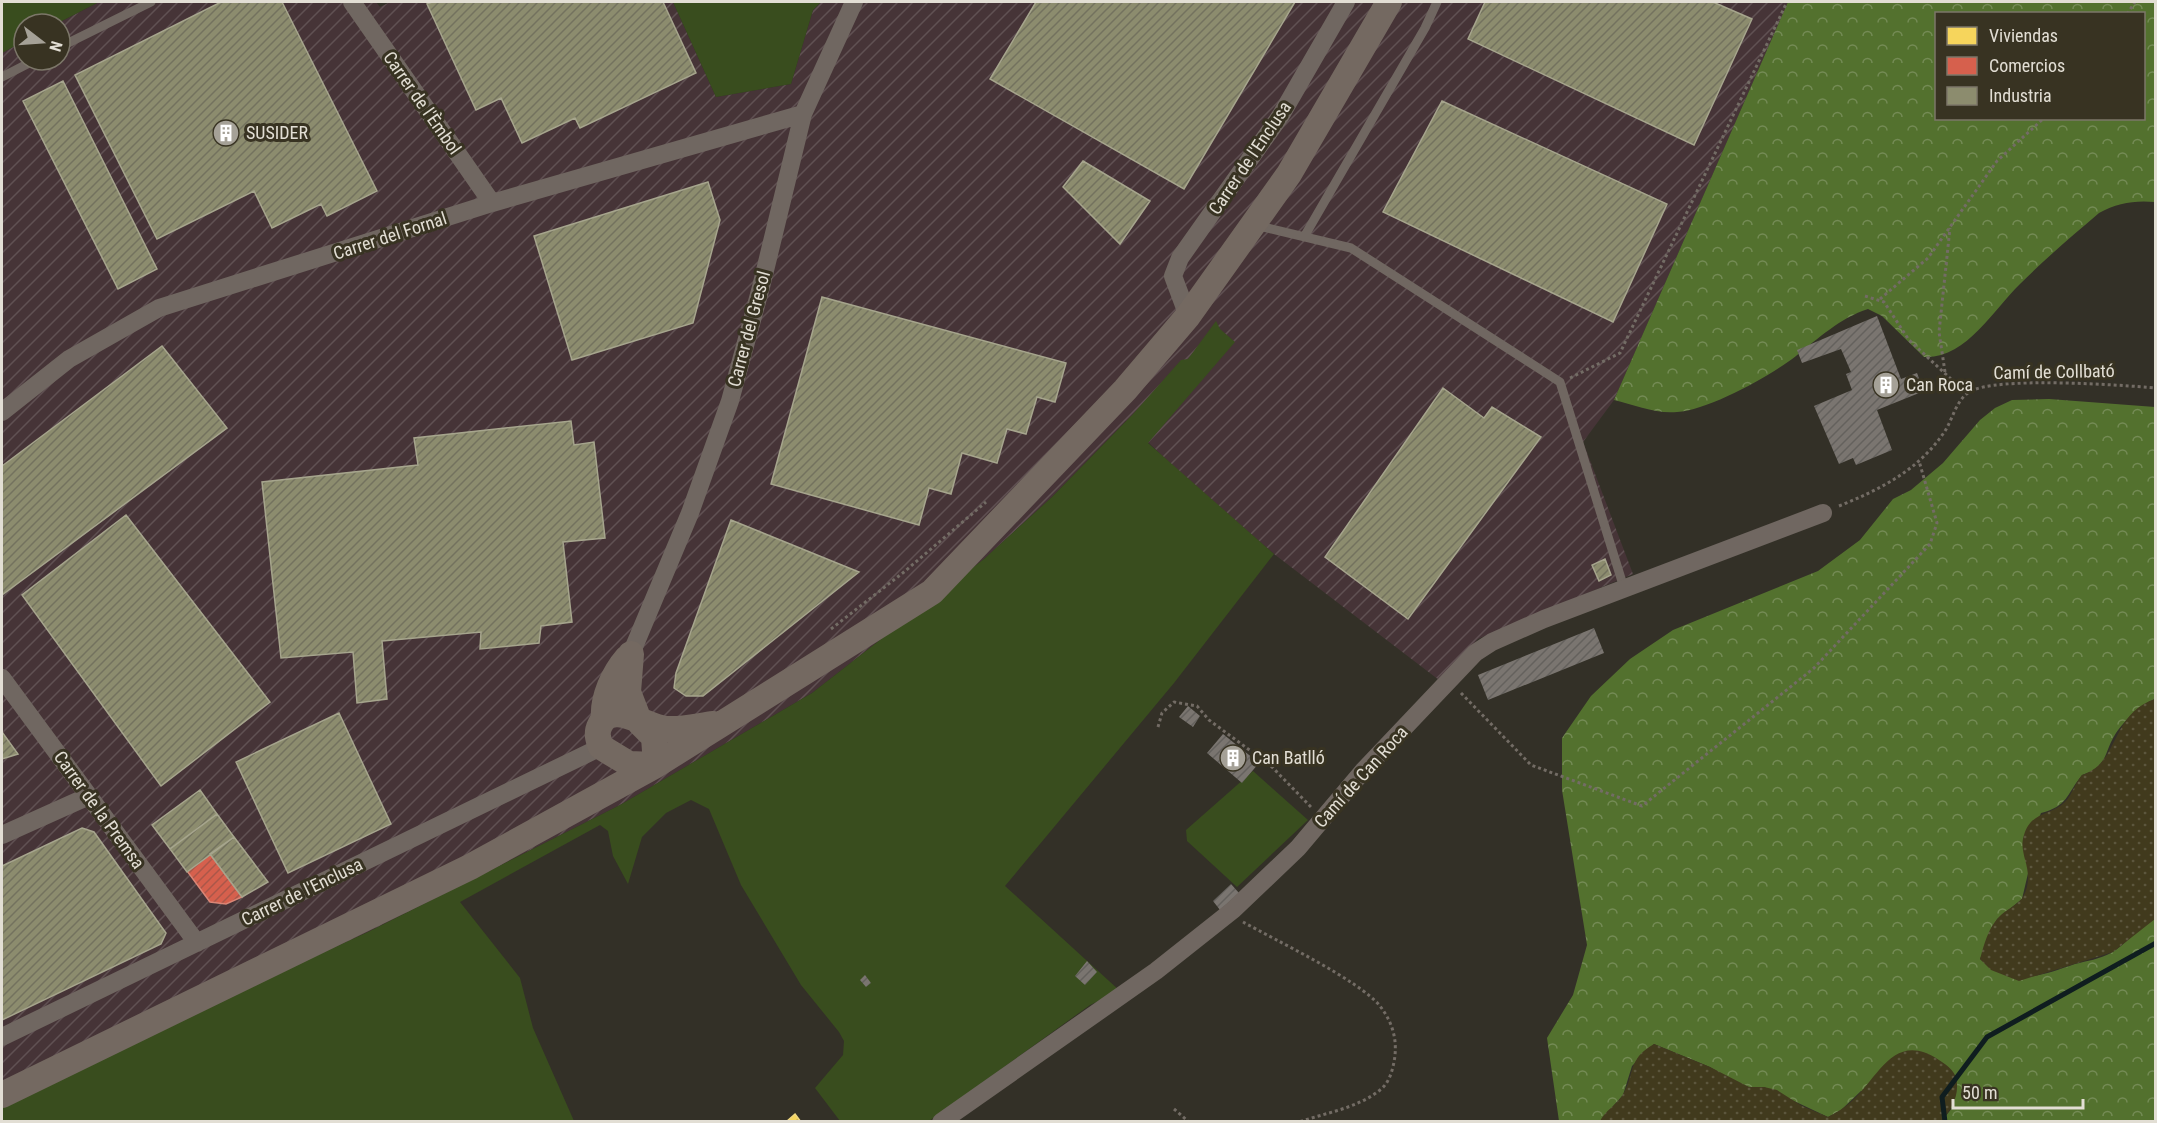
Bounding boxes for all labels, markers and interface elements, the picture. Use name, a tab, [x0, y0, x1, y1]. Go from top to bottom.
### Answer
north arrow	[12, 12, 72, 72]
legend	[1935, 12, 2145, 120]
text: Viviendas	[1989, 25, 2058, 46]
text: N	[45, 39, 66, 54]
street label: Carrer de l'Èmbol	[379, 47, 466, 158]
text: Comercios	[1989, 55, 2065, 76]
text: Industria	[1989, 85, 2052, 106]
street label: Carrer de l'Enclusa	[1204, 97, 1295, 218]
building icon: SUSIDER	[211, 118, 241, 148]
place label: SUSIDER	[246, 122, 308, 143]
street label: Carrer del Fornal	[331, 207, 449, 264]
street label: Carrer del Gresol	[723, 269, 774, 389]
street label: Camí de Collbató	[1993, 360, 2115, 383]
building icon: Can Roca	[1871, 370, 1901, 400]
place label: Can Roca	[1906, 374, 1973, 395]
street label: Camí de Can Roca	[1310, 722, 1412, 832]
building icon: Can Batlló	[1218, 743, 1248, 773]
street label: Carrer de la Premsa	[50, 747, 149, 873]
place label: Can Batlló	[1252, 747, 1325, 768]
street label: Carrer de l'Enclusa	[238, 853, 366, 930]
scale bar	[1953, 1072, 2084, 1110]
text: 50 m	[1962, 1082, 1997, 1103]

